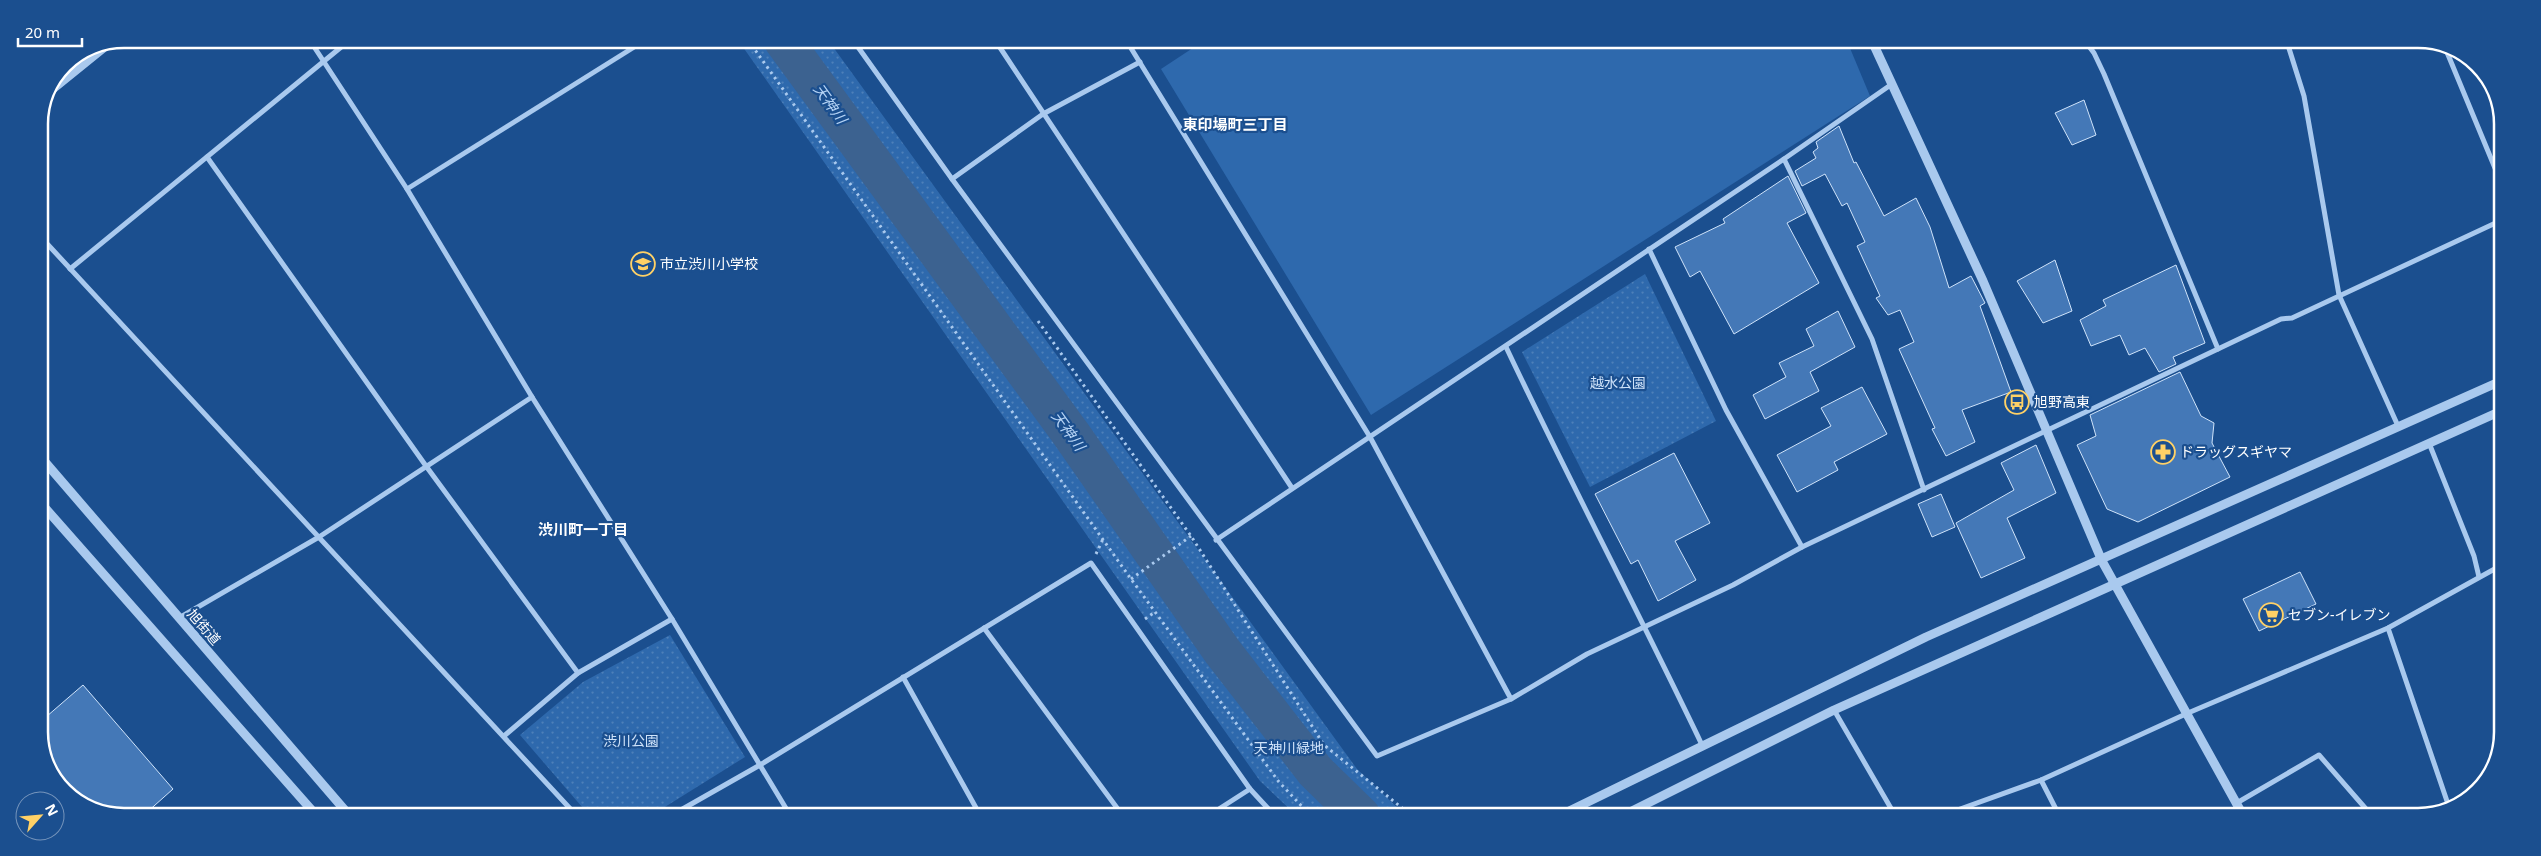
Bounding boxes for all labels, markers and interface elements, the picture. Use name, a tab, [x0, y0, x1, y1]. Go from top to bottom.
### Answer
scale bar	[18, 15, 81, 47]
text: 20 m	[25, 22, 60, 42]
water label: 天神川	[809, 79, 853, 129]
district label: 東印場町三丁目	[1182, 114, 1288, 134]
school or university icon: 市立渋川小学校	[630, 251, 656, 277]
place label: 市立渋川小学校	[660, 254, 758, 273]
park label: 越水公園	[1590, 373, 1646, 392]
bus stop icon: 旭野高東	[2004, 389, 2030, 415]
place label: 旭野高東	[2034, 392, 2090, 411]
water label: 天神川	[1047, 406, 1091, 456]
pharmacy icon: ドラッグスギヤマ	[2150, 439, 2176, 465]
place label: ドラッグスギヤマ	[2180, 442, 2292, 461]
district label: 渋川町一丁目	[538, 519, 628, 539]
supermarket icon: セブン-イレブン	[2258, 602, 2284, 628]
street label: 旭街道	[183, 605, 225, 649]
place label: セブン-イレブン	[2288, 605, 2391, 624]
park label: 渋川公園	[603, 731, 659, 750]
park label: 天神川緑地	[1254, 738, 1324, 757]
north arrow	[15, 791, 65, 841]
text: N	[41, 800, 63, 819]

